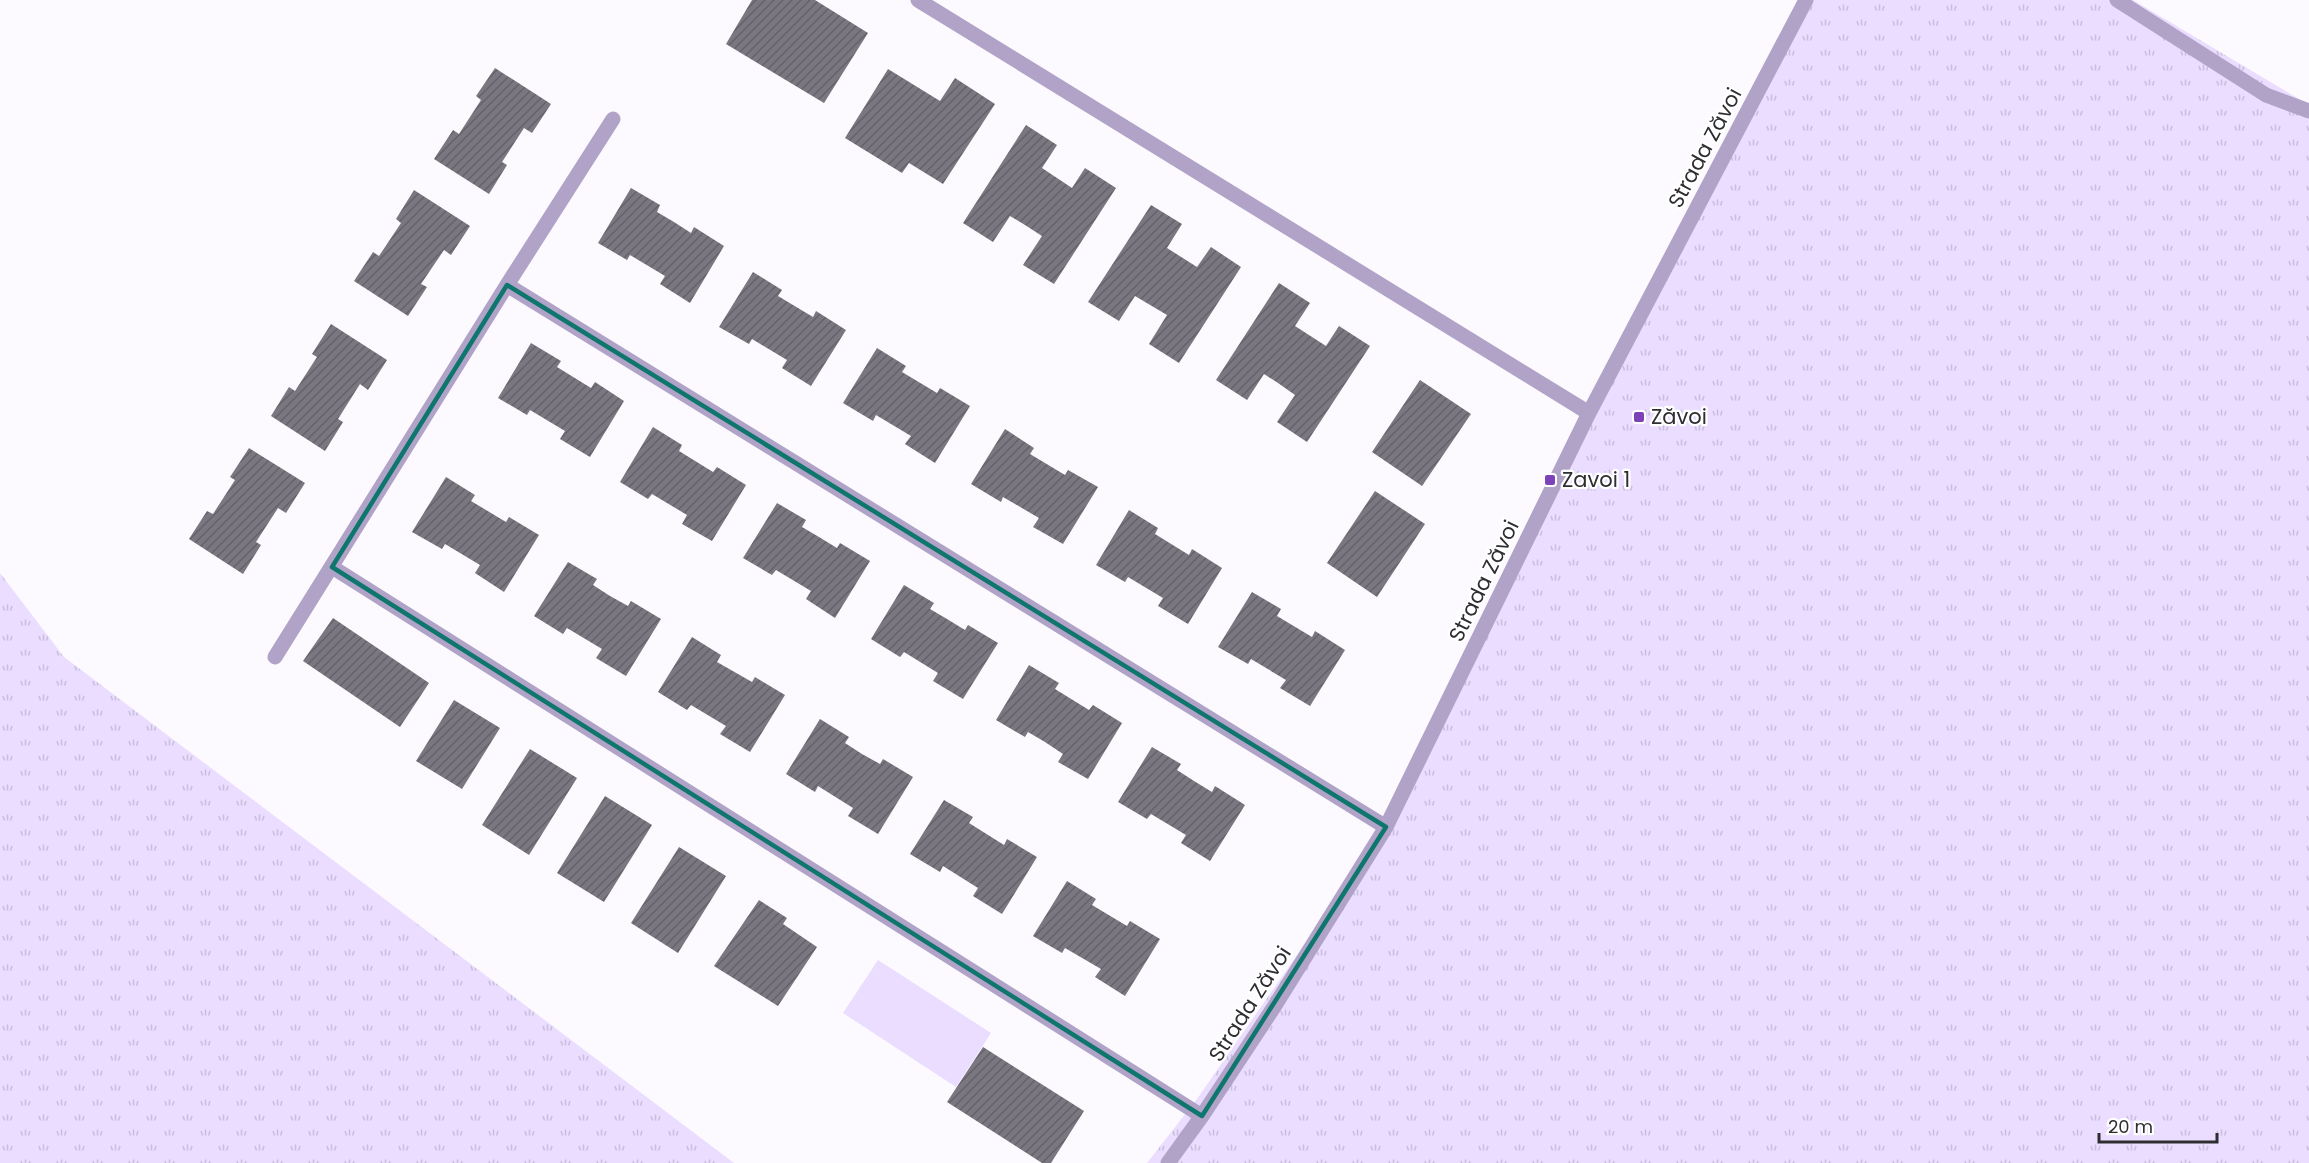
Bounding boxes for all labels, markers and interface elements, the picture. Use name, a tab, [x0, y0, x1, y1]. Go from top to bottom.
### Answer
street label: Strada Zăvoi	[1661, 83, 1748, 213]
place label: Zăvoi	[1651, 402, 1707, 431]
marker: Zăvoi	[1632, 410, 1646, 424]
place label: Zavoi 1	[1562, 465, 1630, 494]
marker: Zavoi 1	[1543, 473, 1557, 487]
street label: Strada Zăvoi	[1442, 515, 1526, 646]
street label: Strada Zăvoi	[1201, 940, 1298, 1067]
scale bar	[2099, 1106, 2218, 1144]
text: 20 m	[2108, 1114, 2153, 1139]

